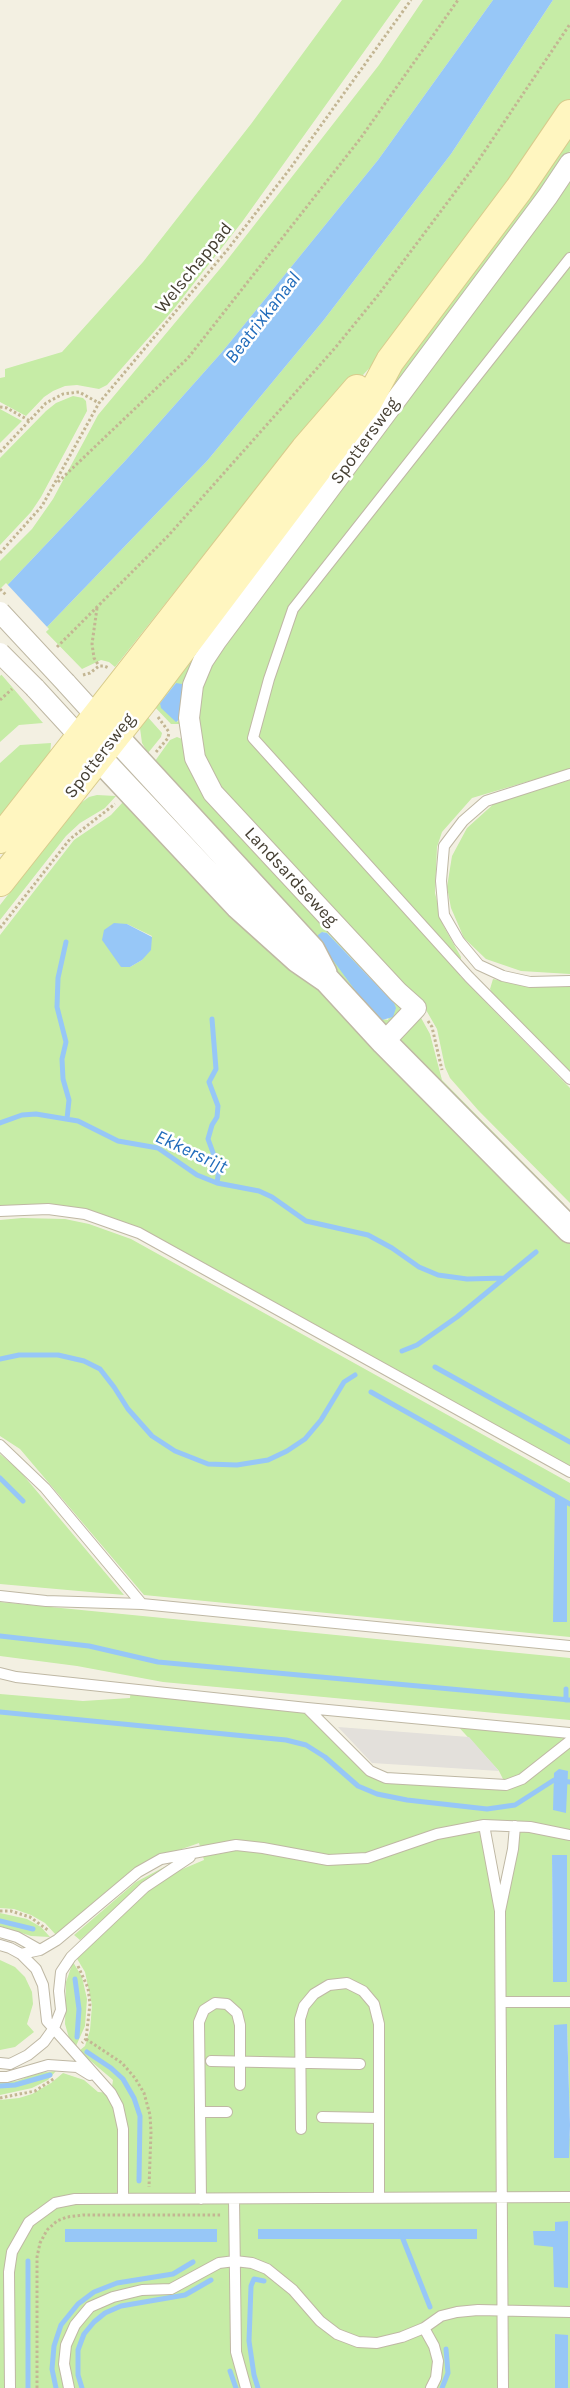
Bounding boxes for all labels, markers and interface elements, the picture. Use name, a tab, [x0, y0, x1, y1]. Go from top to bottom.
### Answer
street label: Welschappad	[151, 218, 237, 318]
water label: Beatrixkanaal	[220, 268, 306, 368]
street label: Spottersweg	[326, 393, 404, 489]
street label: Spottersweg	[60, 709, 140, 803]
street label: Landsardseweg	[240, 823, 342, 931]
water label: Ekkersrijt	[151, 1125, 231, 1179]

